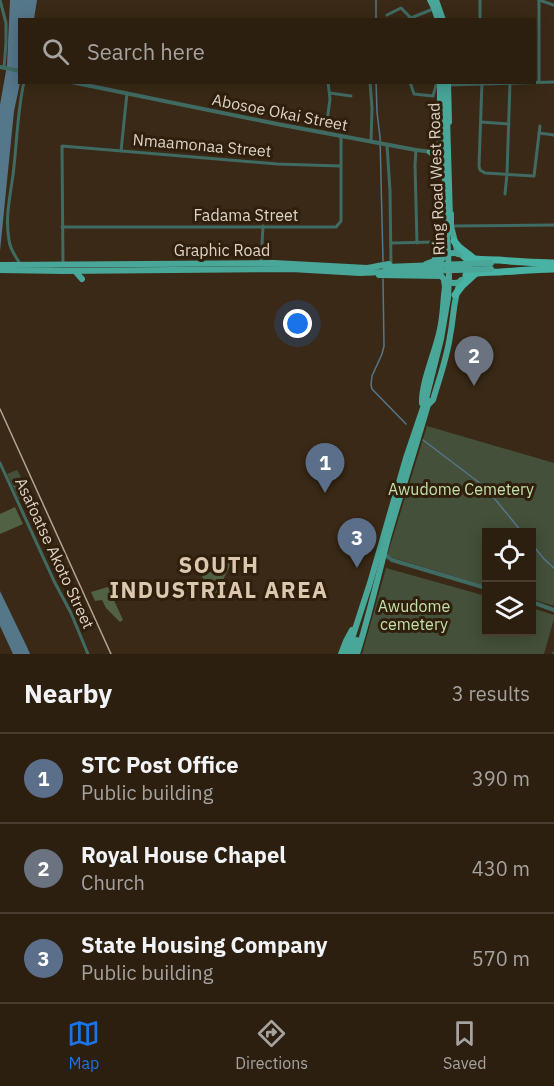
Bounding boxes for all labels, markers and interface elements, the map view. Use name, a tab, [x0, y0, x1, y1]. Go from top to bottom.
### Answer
search box	[18, 18, 536, 84]
icon: search	[39, 35, 72, 68]
text: Search here	[87, 37, 205, 66]
street label: Abosoe Okai Street	[211, 89, 349, 135]
street label: Ring Road West Road	[423, 102, 449, 256]
street label: Nmaamonaa Street	[132, 129, 272, 161]
street label: Fadama Street	[194, 205, 298, 225]
street label: Graphic Road	[174, 240, 270, 260]
your location	[283, 309, 312, 338]
pin: 2	[454, 336, 494, 386]
pin: 1	[306, 444, 344, 493]
street label: Asafoatse Akoto Street	[11, 474, 99, 632]
park label: Awudome Cemetery	[388, 479, 534, 499]
pin: 3	[338, 518, 376, 568]
map controls	[482, 528, 536, 636]
button: locate	[482, 528, 536, 582]
district label: SOUTH INDUSTRIAL AREA	[109, 550, 329, 604]
button: layers	[482, 582, 536, 636]
park label: Awudome cemetery	[378, 596, 450, 634]
text: Nearby	[24, 676, 112, 710]
text: 3 results	[452, 680, 530, 707]
text: STC Post Office	[81, 750, 239, 779]
text: 1	[38, 765, 50, 792]
text: 390 m	[472, 765, 530, 792]
text: Public building	[81, 779, 213, 806]
text: Royal House Chapel	[81, 840, 286, 869]
text: 2	[38, 855, 50, 882]
text: 430 m	[472, 855, 530, 882]
text: Church	[81, 869, 145, 896]
text: State Housing Company	[81, 930, 328, 959]
text: 3	[38, 945, 50, 972]
text: 570 m	[472, 945, 530, 972]
text: Public building	[81, 959, 213, 986]
tab: Map	[67, 1017, 100, 1073]
tab: Directions	[235, 1017, 308, 1073]
tab: Saved	[443, 1017, 487, 1073]

